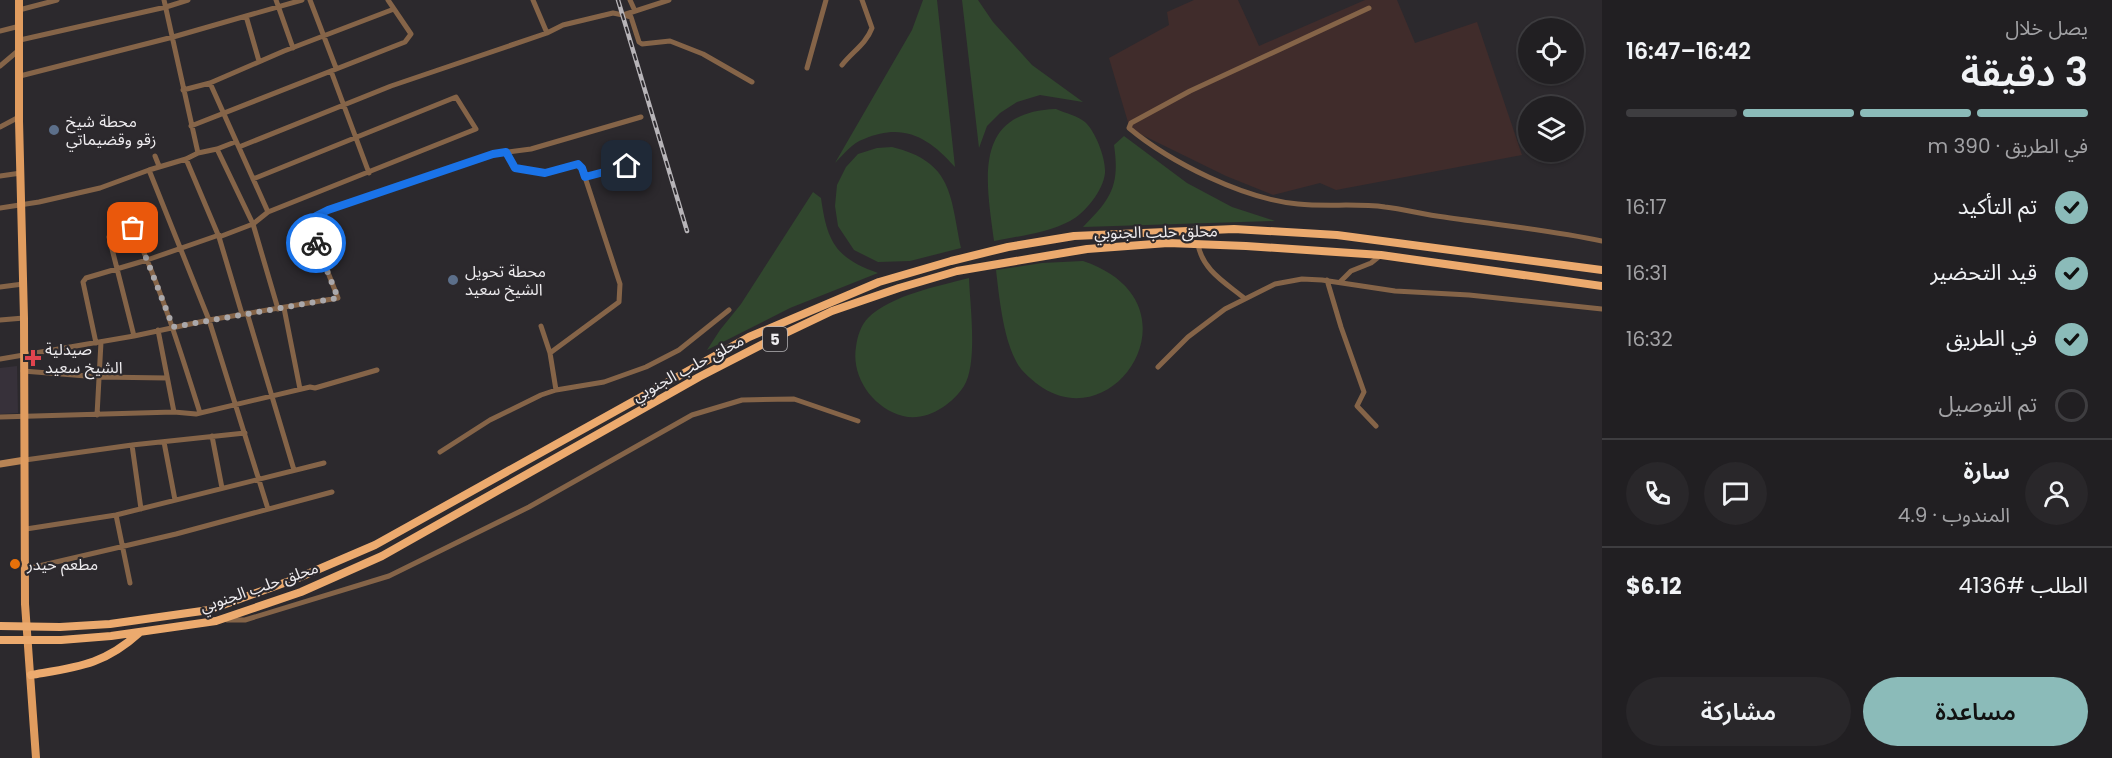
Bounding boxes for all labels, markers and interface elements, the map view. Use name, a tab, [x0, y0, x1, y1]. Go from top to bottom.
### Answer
text: يصل خلال	[2005, 14, 2088, 42]
map controls	[1518, 18, 1584, 162]
button: locate	[1518, 18, 1584, 84]
text: 16:42–16:47	[1626, 36, 1751, 67]
text: 3 دقيقة	[1961, 45, 2088, 100]
button: layers	[1518, 96, 1584, 162]
place label: محطة شيخ زقو وقضيماتي	[66, 110, 156, 151]
marker: محطة شيخ زقو وقضيماتي	[47, 123, 61, 137]
text: في الطريق · 390 m	[1928, 132, 2088, 160]
pin	[601, 140, 652, 191]
icon: home	[610, 149, 643, 182]
text: تم التأكيد	[1958, 191, 2037, 222]
icon: check	[2055, 191, 2088, 224]
text: 16:17	[1626, 193, 1667, 221]
pin	[107, 202, 158, 253]
icon: bag	[116, 211, 149, 244]
courier	[286, 213, 346, 273]
street label: محلق حلب الجنوبي	[1094, 219, 1218, 245]
icon: bike	[300, 227, 333, 260]
text: قيد التحضير	[1930, 257, 2037, 288]
icon: check	[2055, 257, 2088, 290]
text: 16:31	[1626, 259, 1668, 287]
place label: محطة تحويل الشيخ سعيد	[465, 260, 546, 302]
marker: محطة تحويل الشيخ سعيد	[446, 273, 460, 287]
text: في الطريق	[1946, 323, 2037, 354]
icon: check	[2055, 323, 2088, 356]
text: 16:32	[1626, 325, 1673, 353]
road number: 5	[763, 327, 787, 351]
street label: محلق حلب الجنوبي	[628, 329, 748, 408]
place label: صيدلية الشيخ سعيد	[45, 338, 123, 380]
marker: صيدلية الشيخ سعيد	[26, 351, 40, 365]
text: تم التوصيل	[1939, 389, 2037, 420]
text: سارة	[1964, 456, 2010, 487]
button: phone	[1626, 462, 1689, 525]
button: chat	[1704, 462, 1767, 525]
button: person	[2025, 462, 2088, 525]
text: المندوب · 4.9	[1898, 501, 2010, 529]
place label: مطعم حيدر	[26, 553, 98, 577]
street label: محلق حلب الجنوبي	[197, 556, 322, 619]
marker: مطعم حيدر	[8, 557, 22, 571]
text: الطلب #4136	[1959, 570, 2088, 601]
text: $6.12	[1626, 571, 1682, 602]
button: مشاركة	[1626, 677, 1851, 746]
button: مساعدة	[1863, 677, 2088, 746]

